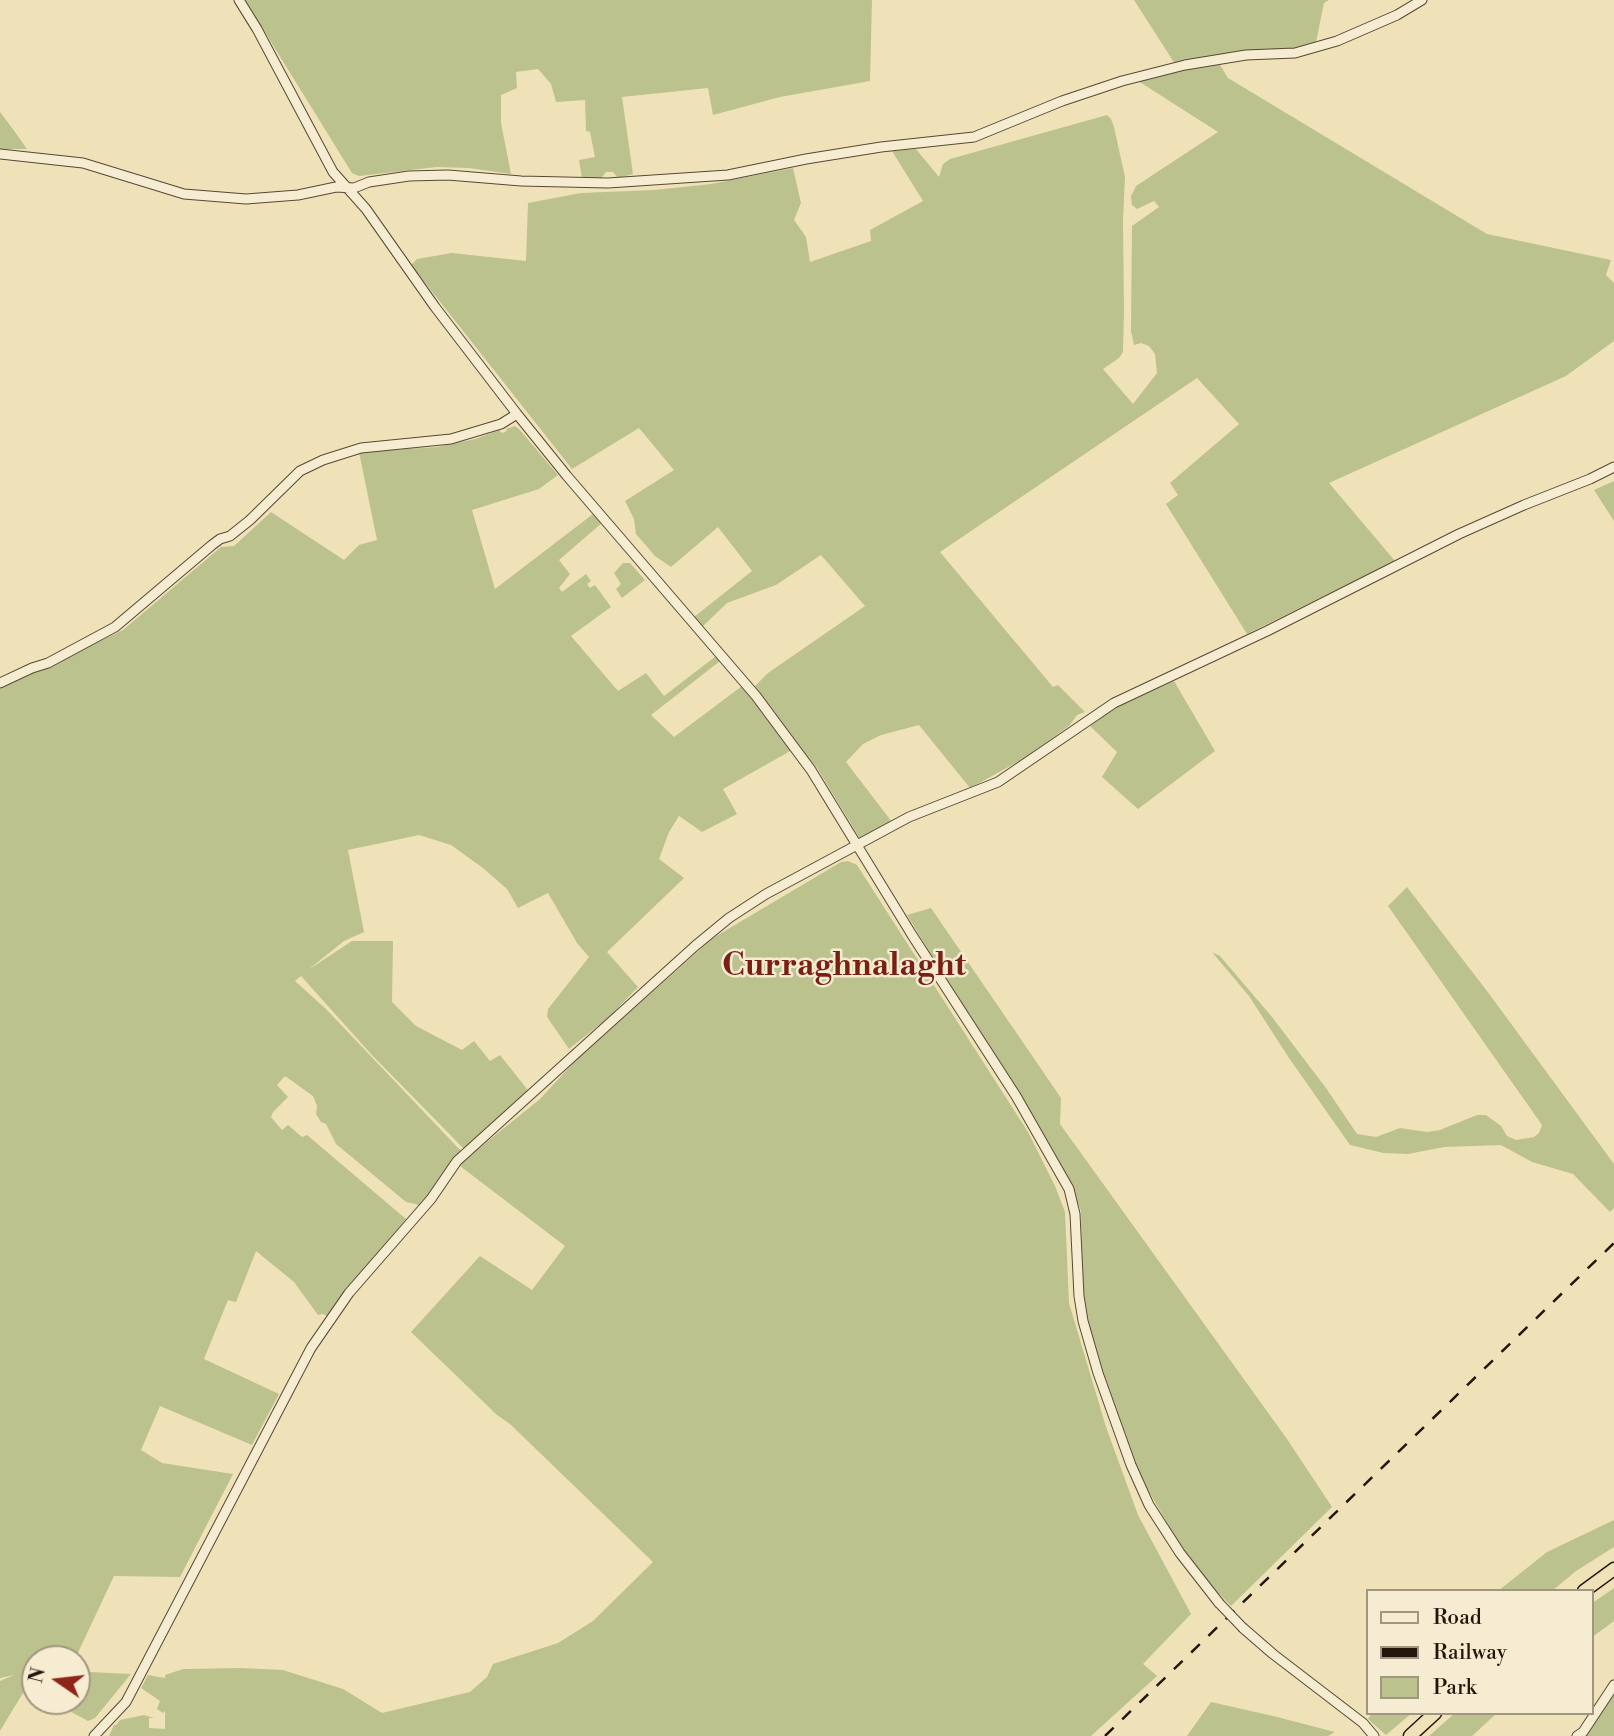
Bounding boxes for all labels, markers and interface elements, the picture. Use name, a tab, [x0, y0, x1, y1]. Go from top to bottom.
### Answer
district label: Curraghnalaght	[722, 948, 966, 986]
legend	[1366, 1589, 1593, 1715]
text: Road	[1433, 1605, 1482, 1631]
text: Railway	[1433, 1640, 1507, 1666]
north arrow	[21, 1645, 91, 1715]
text: N	[24, 1665, 51, 1686]
text: Park	[1433, 1675, 1477, 1701]

